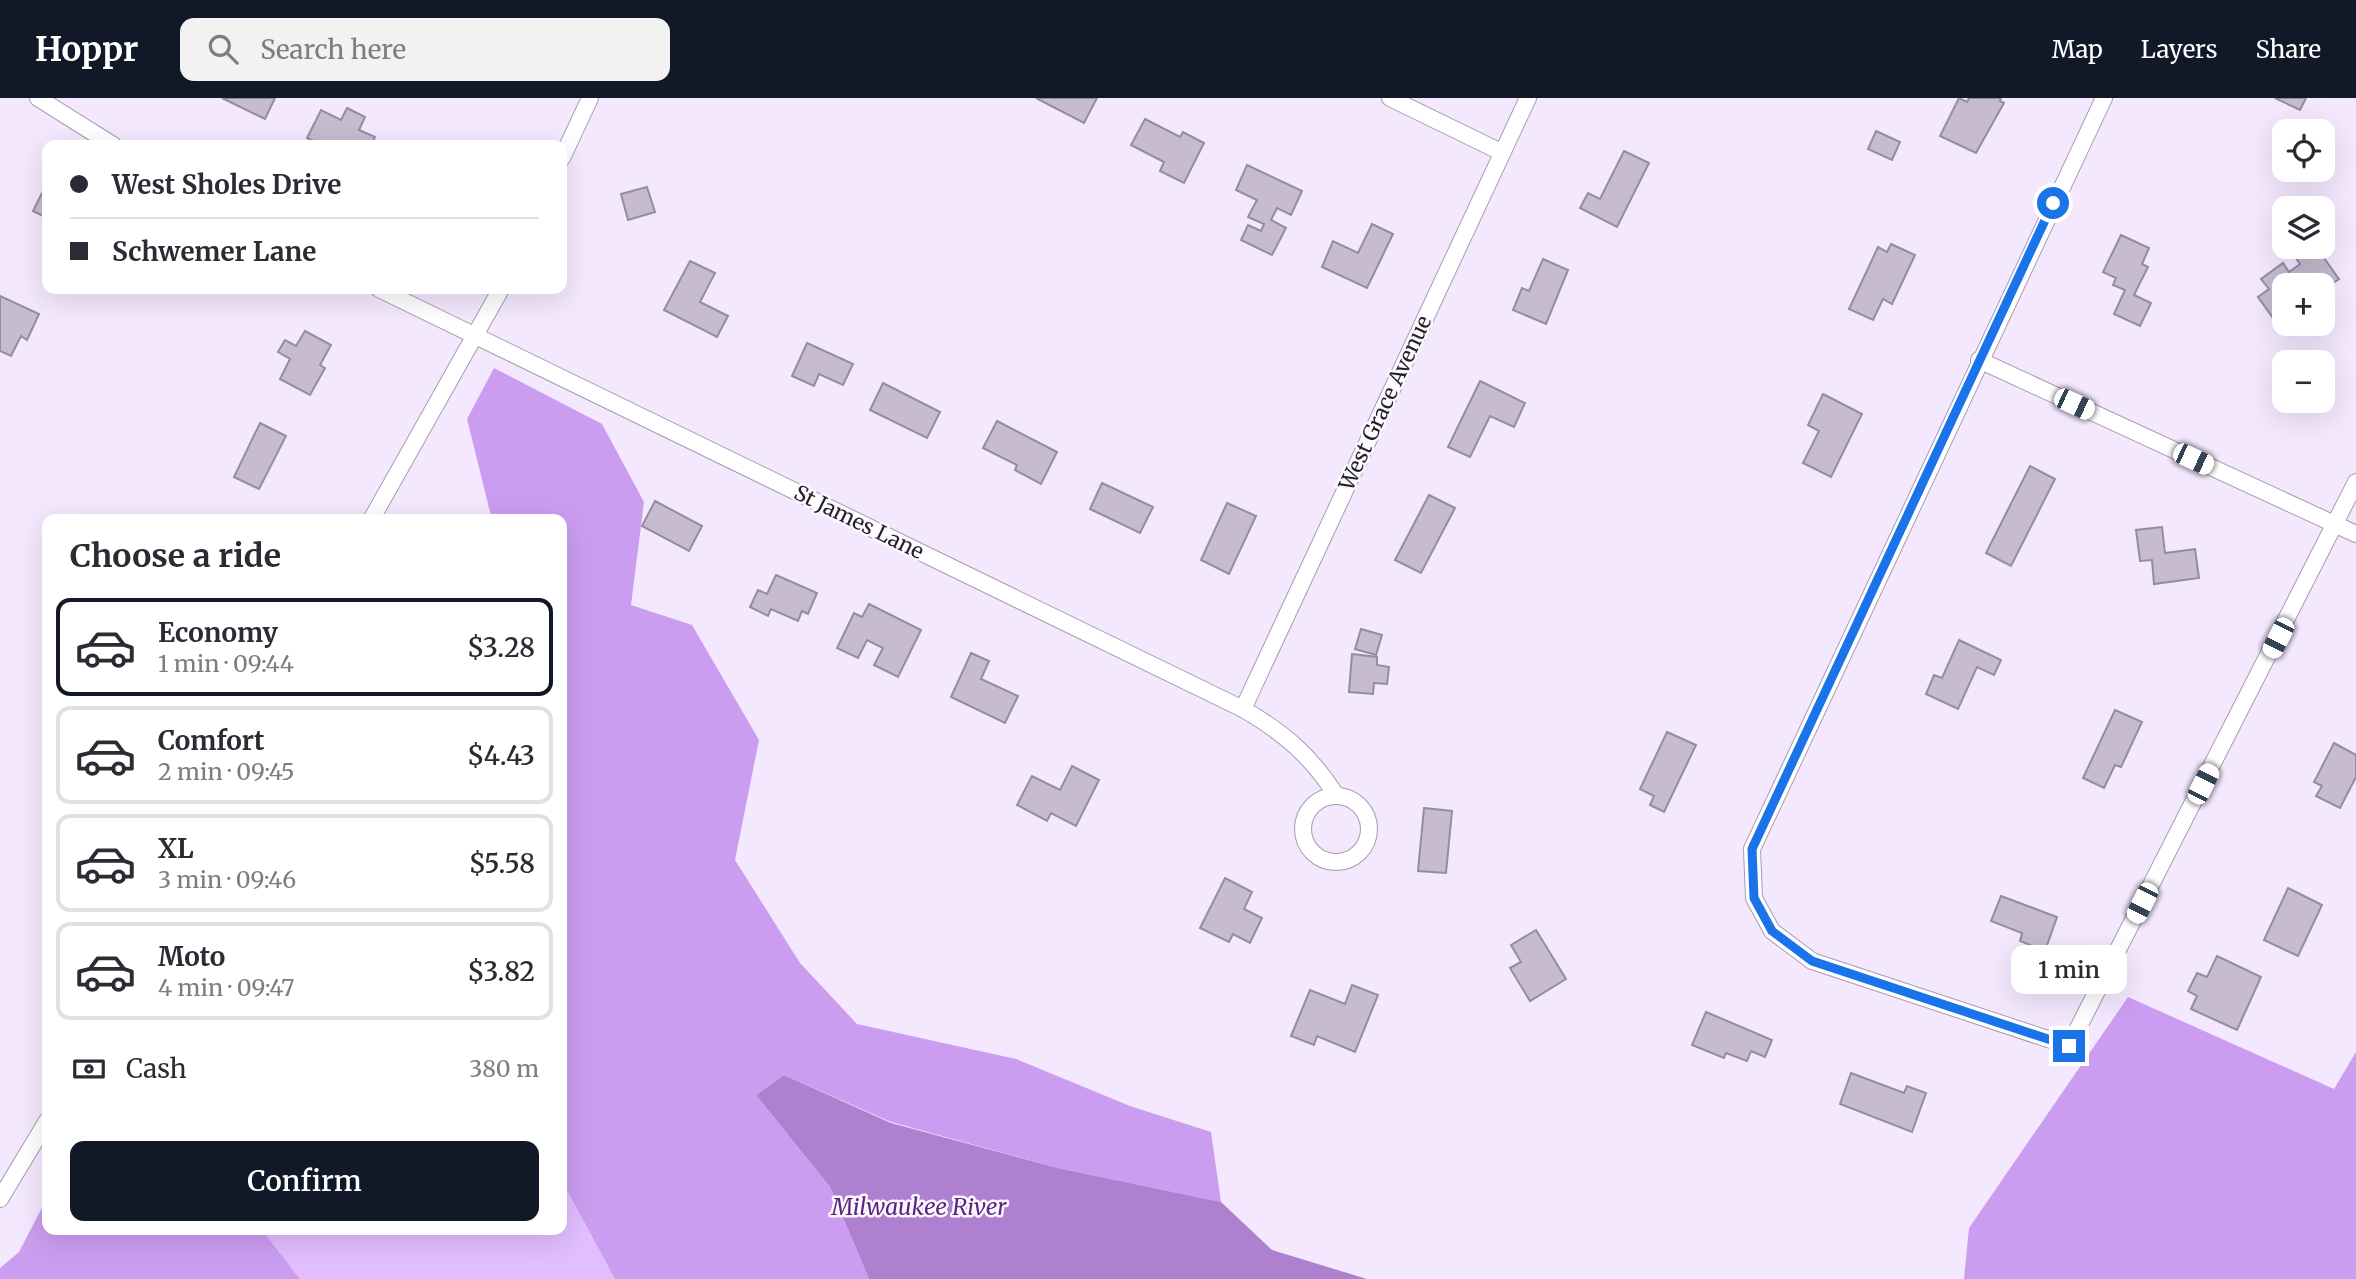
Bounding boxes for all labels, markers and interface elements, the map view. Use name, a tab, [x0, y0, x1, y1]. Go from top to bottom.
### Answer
search box	[180, 18, 670, 81]
text: Hoppr	[35, 29, 138, 70]
icon: search	[204, 30, 242, 68]
text: Search here	[260, 33, 406, 66]
text: Map	[2052, 34, 2103, 65]
text: Layers	[2141, 34, 2217, 65]
text: Share	[2255, 34, 2321, 65]
map controls	[2272, 119, 2335, 413]
button: locate	[2272, 119, 2335, 182]
text: West Sholes Drive	[112, 168, 341, 201]
route start	[2037, 187, 2069, 219]
button: layers	[2272, 196, 2335, 259]
text: Schwemer Lane	[112, 235, 316, 268]
button: +	[2272, 273, 2335, 336]
street label: West Grace Avenue	[1332, 311, 1437, 496]
button: −	[2272, 350, 2335, 413]
car	[2051, 386, 2098, 422]
car	[2170, 441, 2217, 477]
street label: St James Lane	[790, 479, 928, 565]
text: Choose a ride	[70, 536, 281, 576]
car	[2260, 615, 2297, 661]
icon: car	[74, 616, 137, 679]
text: Economy	[158, 616, 278, 649]
text: $3.28	[467, 631, 535, 664]
text: 1 min · 09:44	[158, 649, 294, 678]
icon: car	[74, 724, 137, 787]
text: Comfort	[158, 724, 264, 757]
text: $4.43	[467, 739, 535, 772]
text: 2 min · 09:45	[158, 757, 294, 786]
car	[2185, 761, 2222, 807]
icon: car	[74, 832, 137, 895]
text: XL	[158, 832, 194, 865]
text: $5.58	[469, 847, 535, 880]
text: 3 min · 09:46	[158, 865, 296, 894]
car	[2124, 880, 2161, 926]
icon: car	[74, 940, 137, 1003]
text: Moto	[158, 940, 225, 973]
callout: 1 min	[2011, 944, 2127, 993]
text: $3.82	[467, 955, 535, 988]
text: 1 min	[2038, 955, 2100, 984]
text: 4 min · 09:47	[158, 973, 294, 1002]
route end	[2053, 1030, 2085, 1062]
icon: cash	[70, 1050, 108, 1088]
text: Cash	[126, 1052, 187, 1085]
text: 380 m	[469, 1054, 539, 1083]
button: Confirm	[70, 1141, 539, 1221]
water label: Milwaukee River	[830, 1192, 1007, 1221]

